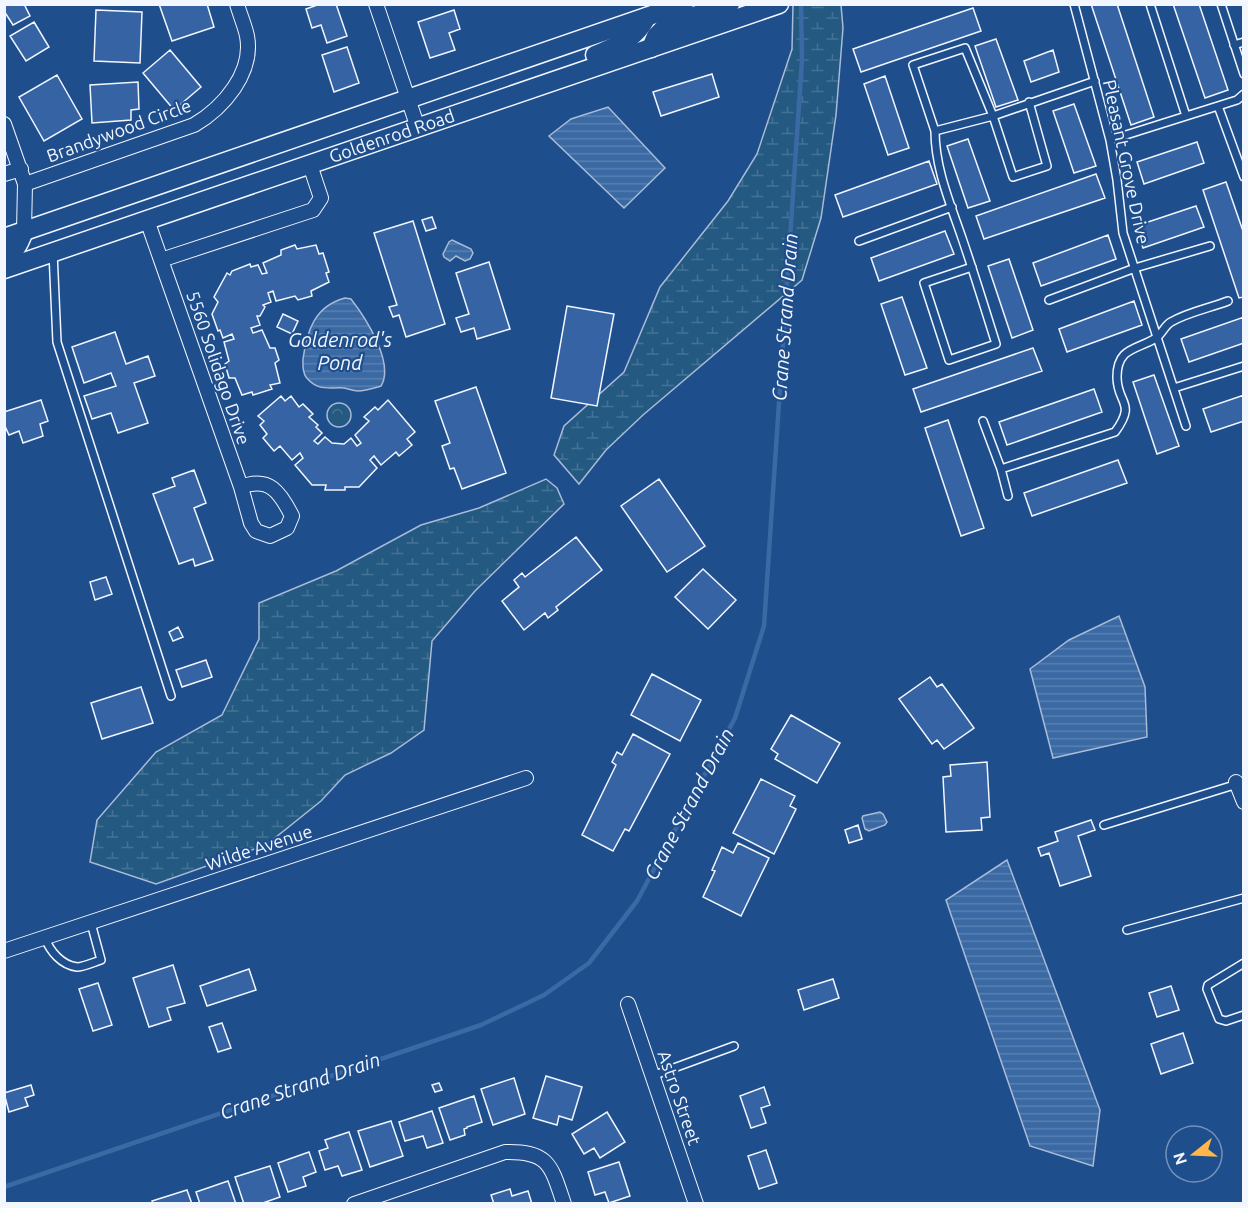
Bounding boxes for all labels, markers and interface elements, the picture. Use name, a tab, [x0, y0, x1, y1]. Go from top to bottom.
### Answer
street label: Pleasant Grove Drive	[1100, 78, 1154, 246]
street label: Brandywood Circle	[44, 95, 194, 165]
street label: Goldenrod Road	[326, 105, 457, 166]
water label: Crane Strand Drain	[767, 232, 802, 402]
street label: 5560 Solidago Drive	[183, 288, 255, 447]
water label: Goldenrod's Pond	[288, 328, 393, 374]
water label: Crane Strand Drain	[639, 724, 738, 884]
street label: Wilde Avenue	[203, 820, 315, 874]
water label: Crane Strand Drain	[216, 1047, 383, 1124]
street label: Astro Street	[654, 1048, 705, 1148]
north arrow	[1164, 1124, 1224, 1184]
text: N	[1169, 1150, 1190, 1167]

